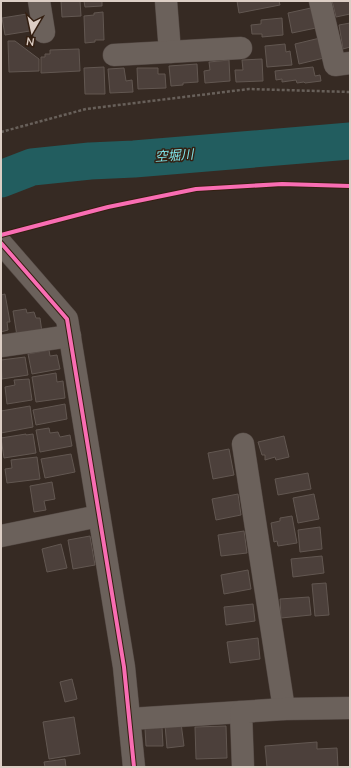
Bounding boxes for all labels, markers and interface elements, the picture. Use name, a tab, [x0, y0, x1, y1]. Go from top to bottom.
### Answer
north arrow	[12, 12, 52, 52]
text: N	[25, 33, 36, 49]
water label: 空堀川	[154, 146, 196, 166]

